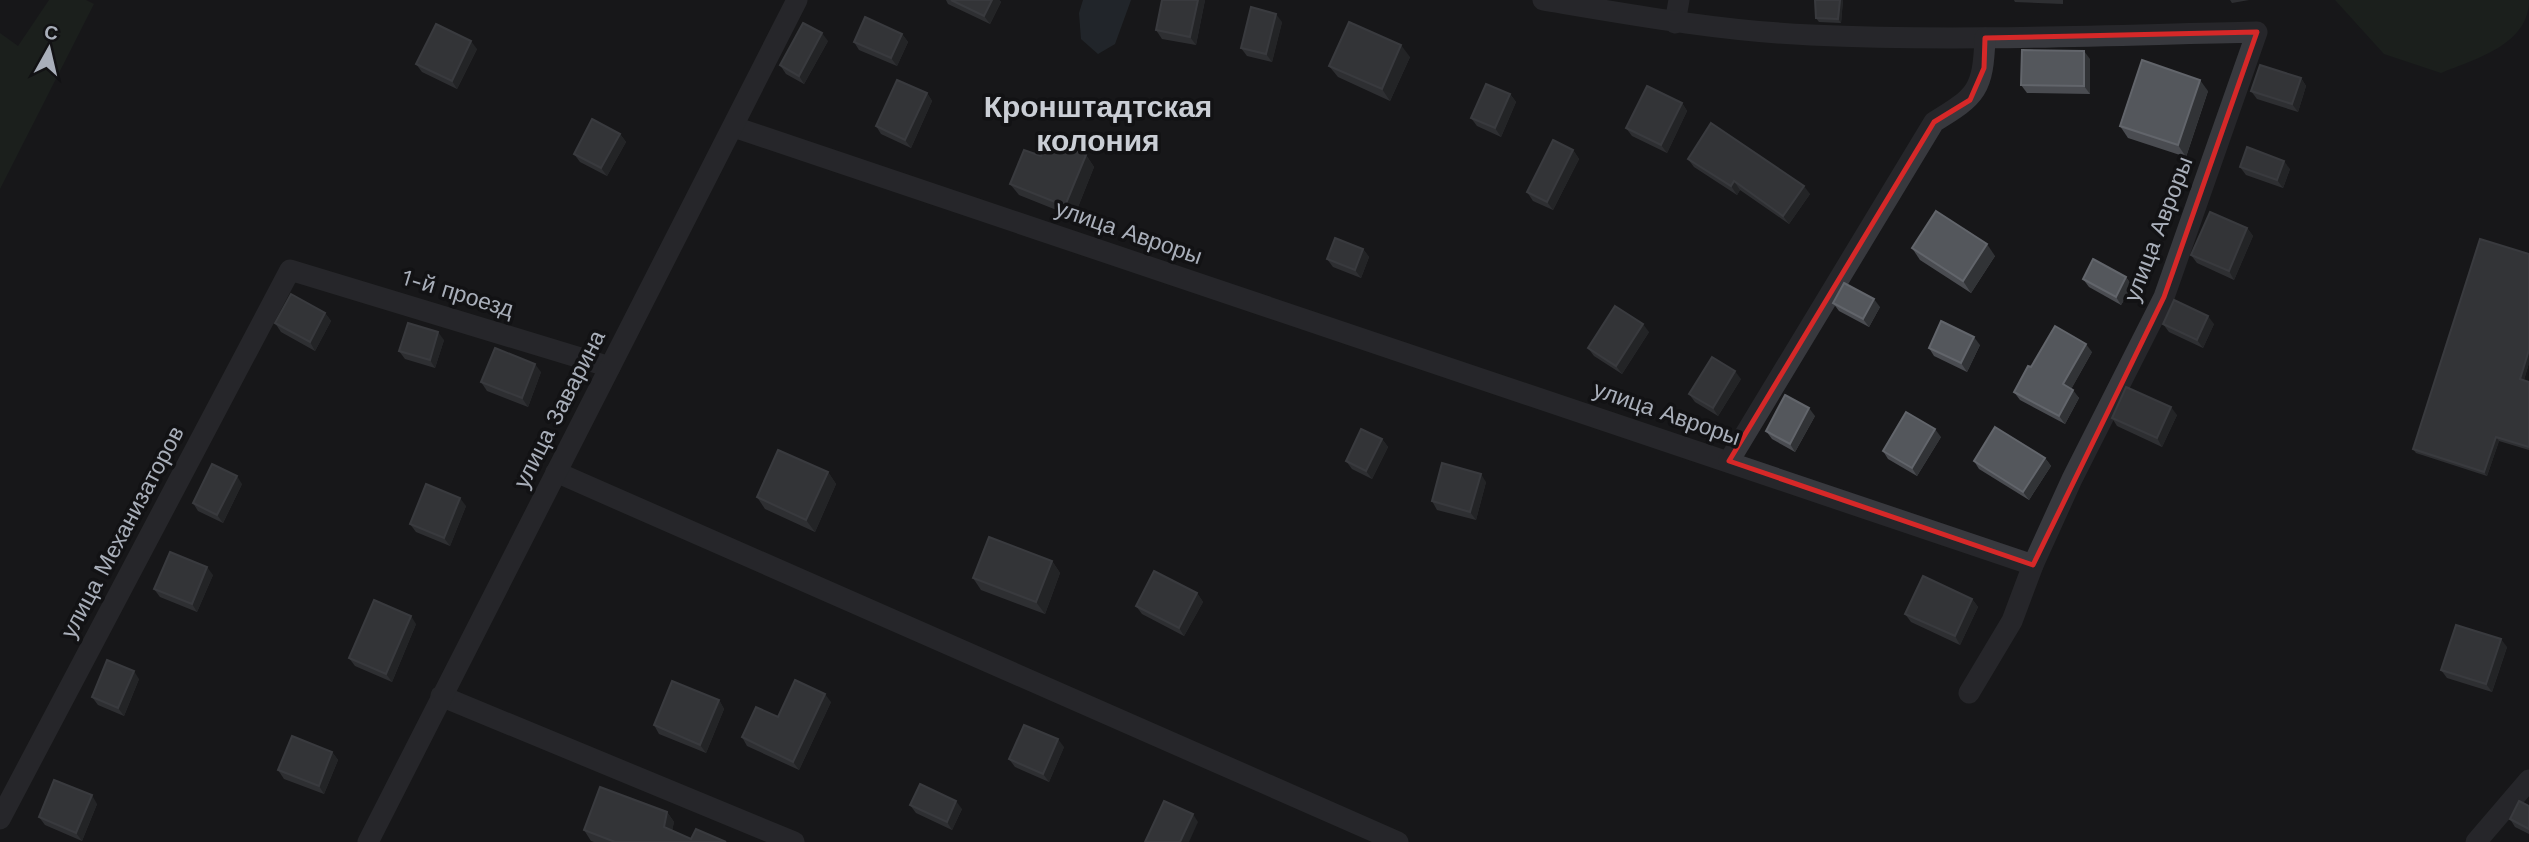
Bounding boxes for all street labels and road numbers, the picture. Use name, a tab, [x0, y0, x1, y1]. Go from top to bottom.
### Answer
street label: улица Авроры	[2118, 153, 2199, 306]
street label: улица Авроры	[1052, 195, 1206, 270]
street label: 1-й проезд	[399, 264, 517, 323]
street label: улица Заварина	[508, 326, 611, 493]
street label: улица Авроры	[1590, 376, 1744, 451]
street label: улица Механизаторов	[55, 422, 190, 643]

